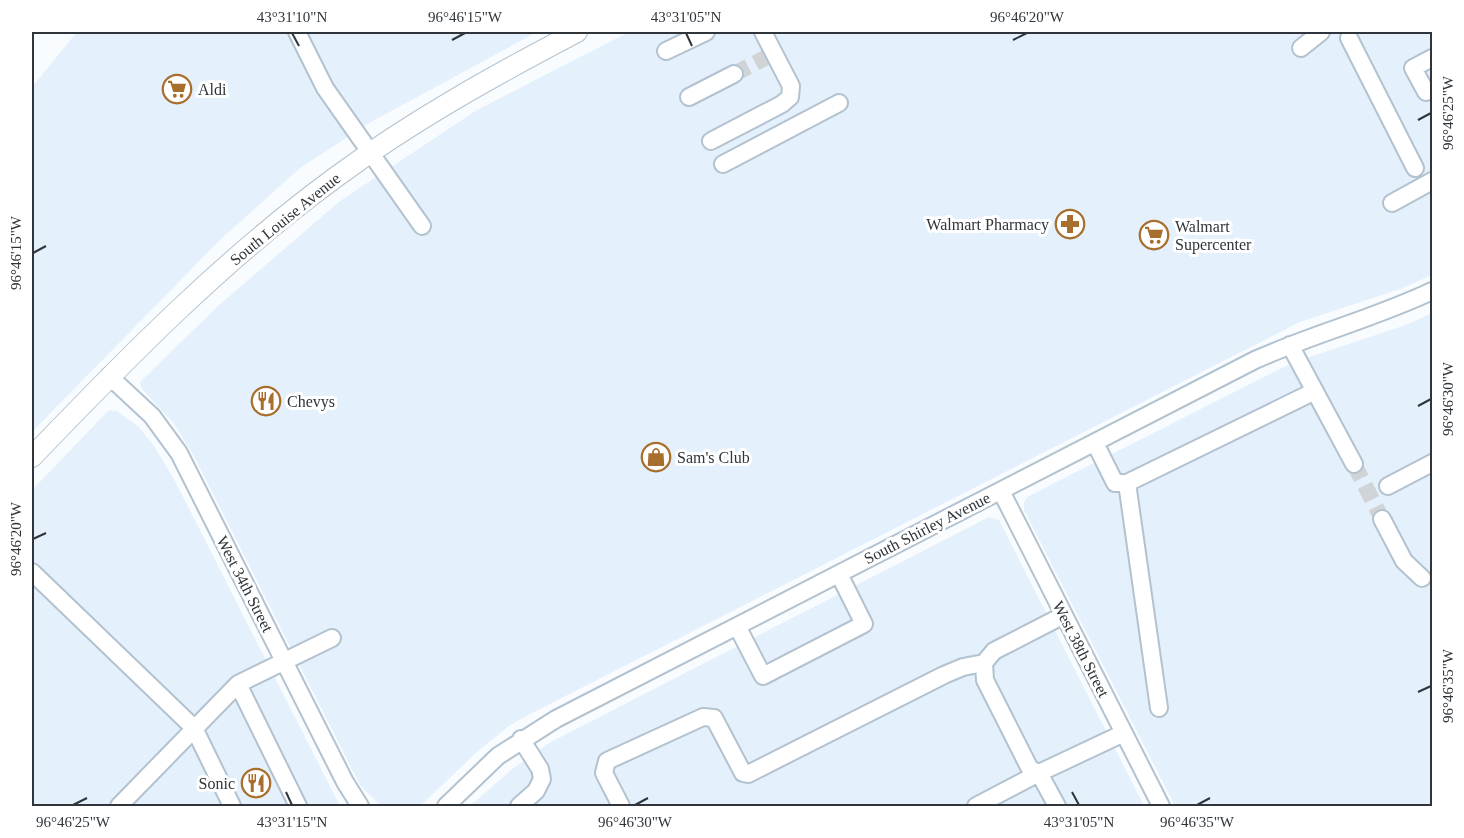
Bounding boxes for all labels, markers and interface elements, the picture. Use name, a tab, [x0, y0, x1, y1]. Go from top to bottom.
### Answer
text: 43°31'10"N	[257, 9, 327, 25]
text: 96°46'15"W	[428, 9, 503, 25]
text: 43°31'05"N	[651, 9, 721, 25]
text: 96°46'20"W	[990, 9, 1065, 25]
supermarket icon: Aldi	[161, 73, 193, 105]
text: 96°46'25"W	[1440, 75, 1456, 150]
place label: Aldi	[198, 81, 227, 98]
street label: South Louise Avenue	[227, 169, 343, 269]
pharmacy icon: Walmart Pharmacy	[1054, 208, 1086, 240]
text: 96°46'15"W	[8, 215, 24, 290]
place label: Walmart Pharmacy	[926, 216, 1049, 234]
place label: Walmart Supercenter	[1175, 218, 1252, 254]
supermarket icon: Walmart Supercenter	[1138, 219, 1170, 251]
text: 96°46'30"W	[1440, 361, 1456, 436]
restaurant icon: Chevys	[250, 385, 282, 417]
place label: Chevys	[287, 393, 335, 411]
shop icon: Sam's Club	[640, 441, 672, 473]
place label: Sam's Club	[677, 449, 750, 466]
street label: South Shirley Avenue	[861, 489, 993, 568]
text: 96°46'20"W	[8, 501, 24, 576]
street label: West 34th Street	[214, 533, 277, 635]
street label: West 38th Street	[1050, 598, 1113, 700]
text: 96°46'35"W	[1440, 648, 1456, 723]
restaurant icon: Sonic	[240, 767, 272, 799]
place label: Sonic	[199, 775, 235, 792]
text: 96°46'25"W	[36, 814, 111, 830]
text: 43°31'15"N	[257, 814, 327, 830]
text: 96°46'30"W	[598, 814, 673, 830]
text: 43°31'05"N	[1044, 814, 1114, 830]
text: 96°46'35"W	[1160, 814, 1235, 830]

